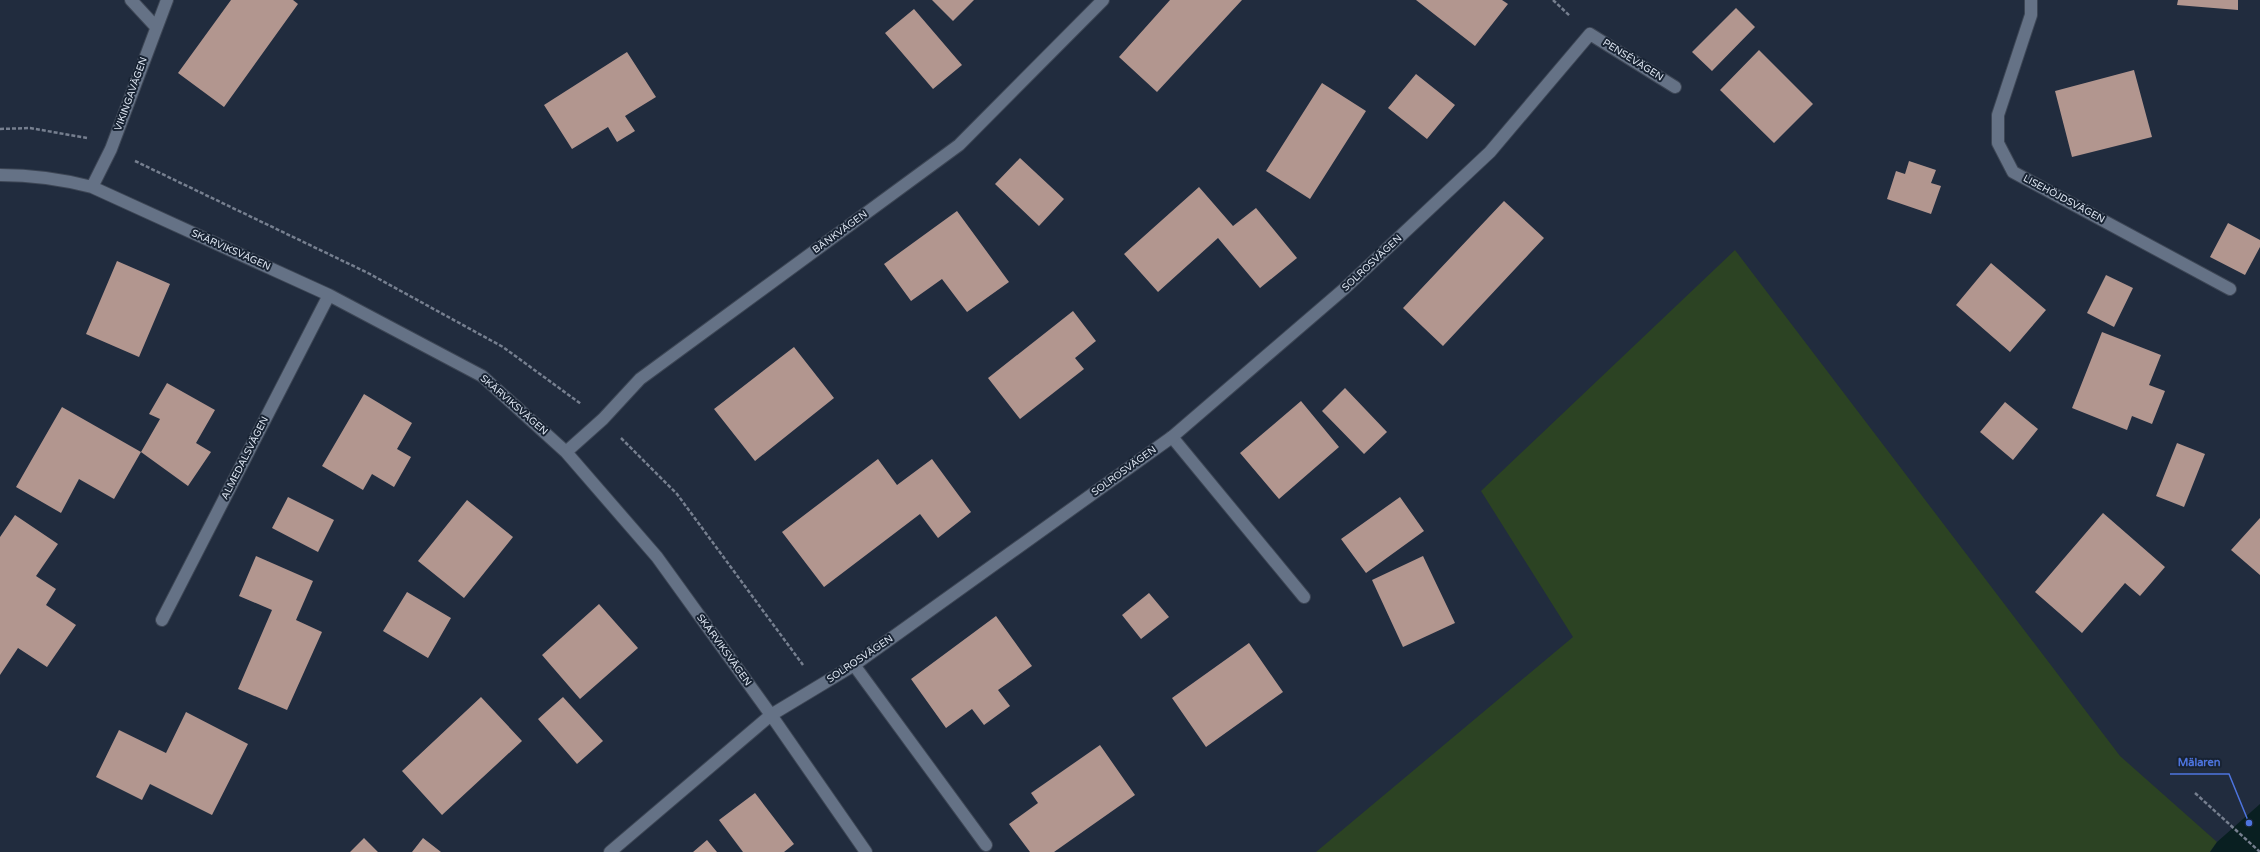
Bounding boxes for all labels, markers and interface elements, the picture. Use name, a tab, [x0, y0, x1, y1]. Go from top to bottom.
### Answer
street label: PENSÉVÄGEN	[1600, 37, 1666, 83]
street label: VIKINGAVÄGEN	[112, 55, 150, 133]
street label: LISEHÖJDSVÄGEN	[2021, 172, 2107, 226]
street label: BÄNKVÄGEN	[810, 208, 870, 256]
street label: SKÄRVIKSVÄGEN	[189, 227, 273, 273]
street label: SOLROSVÄGEN	[1340, 232, 1404, 294]
street label: SKÄRVIKSVÄGEN	[478, 372, 550, 438]
street label: ALMEDALSVÄGEN	[219, 414, 271, 502]
street label: SOLROSVÄGEN	[1089, 443, 1159, 499]
street label: SKÄRVIKSVÄGEN	[694, 612, 754, 688]
street label: SOLROSVÄGEN	[825, 632, 895, 686]
callout: Mälaren	[2170, 751, 2229, 774]
text: Mälaren	[2178, 756, 2221, 769]

